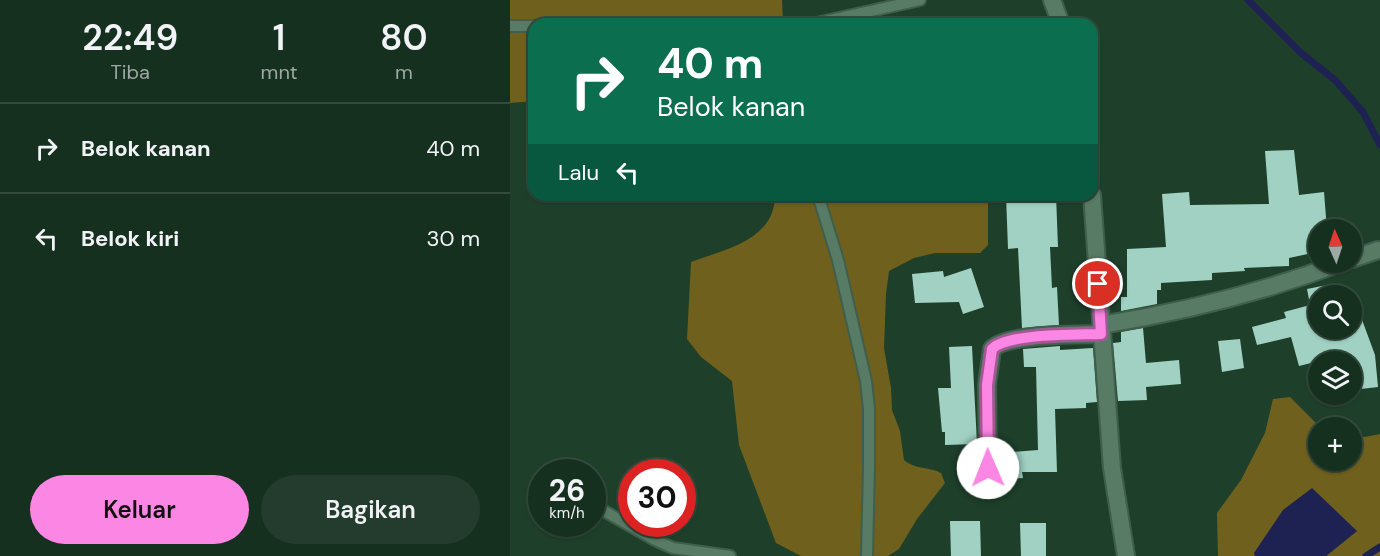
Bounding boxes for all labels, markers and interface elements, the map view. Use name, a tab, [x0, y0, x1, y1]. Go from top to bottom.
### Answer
text: 22:49	[82, 14, 178, 61]
text: 1	[273, 14, 285, 61]
text: 80	[380, 14, 428, 61]
text: 40 m	[657, 36, 763, 91]
icon: right	[558, 42, 636, 120]
text: Tiba	[111, 59, 150, 85]
text: mnt	[261, 59, 298, 85]
text: m	[395, 59, 413, 85]
text: Belok kanan	[657, 89, 805, 124]
icon: right	[30, 132, 63, 165]
text: Belok kanan	[81, 134, 211, 163]
text: 40 m	[426, 134, 480, 163]
icon: left	[611, 156, 644, 189]
text: Lalu	[558, 158, 599, 187]
north arrow	[1308, 219, 1362, 273]
map controls	[1308, 219, 1362, 471]
icon: left	[30, 222, 63, 255]
text: Belok kiri	[81, 224, 179, 253]
text: 30 m	[426, 224, 480, 253]
pin	[1072, 258, 1123, 309]
icon: arrive	[1081, 267, 1114, 300]
button: search	[1308, 285, 1362, 339]
button: layers	[1308, 351, 1362, 405]
button: +	[1308, 417, 1362, 471]
position arrow	[956, 436, 1020, 500]
speed limit sign: 30	[618, 459, 696, 537]
text: 26	[549, 471, 585, 510]
button: Keluar	[30, 475, 249, 544]
button: Bagikan	[261, 475, 480, 544]
text: km/h	[549, 503, 585, 523]

